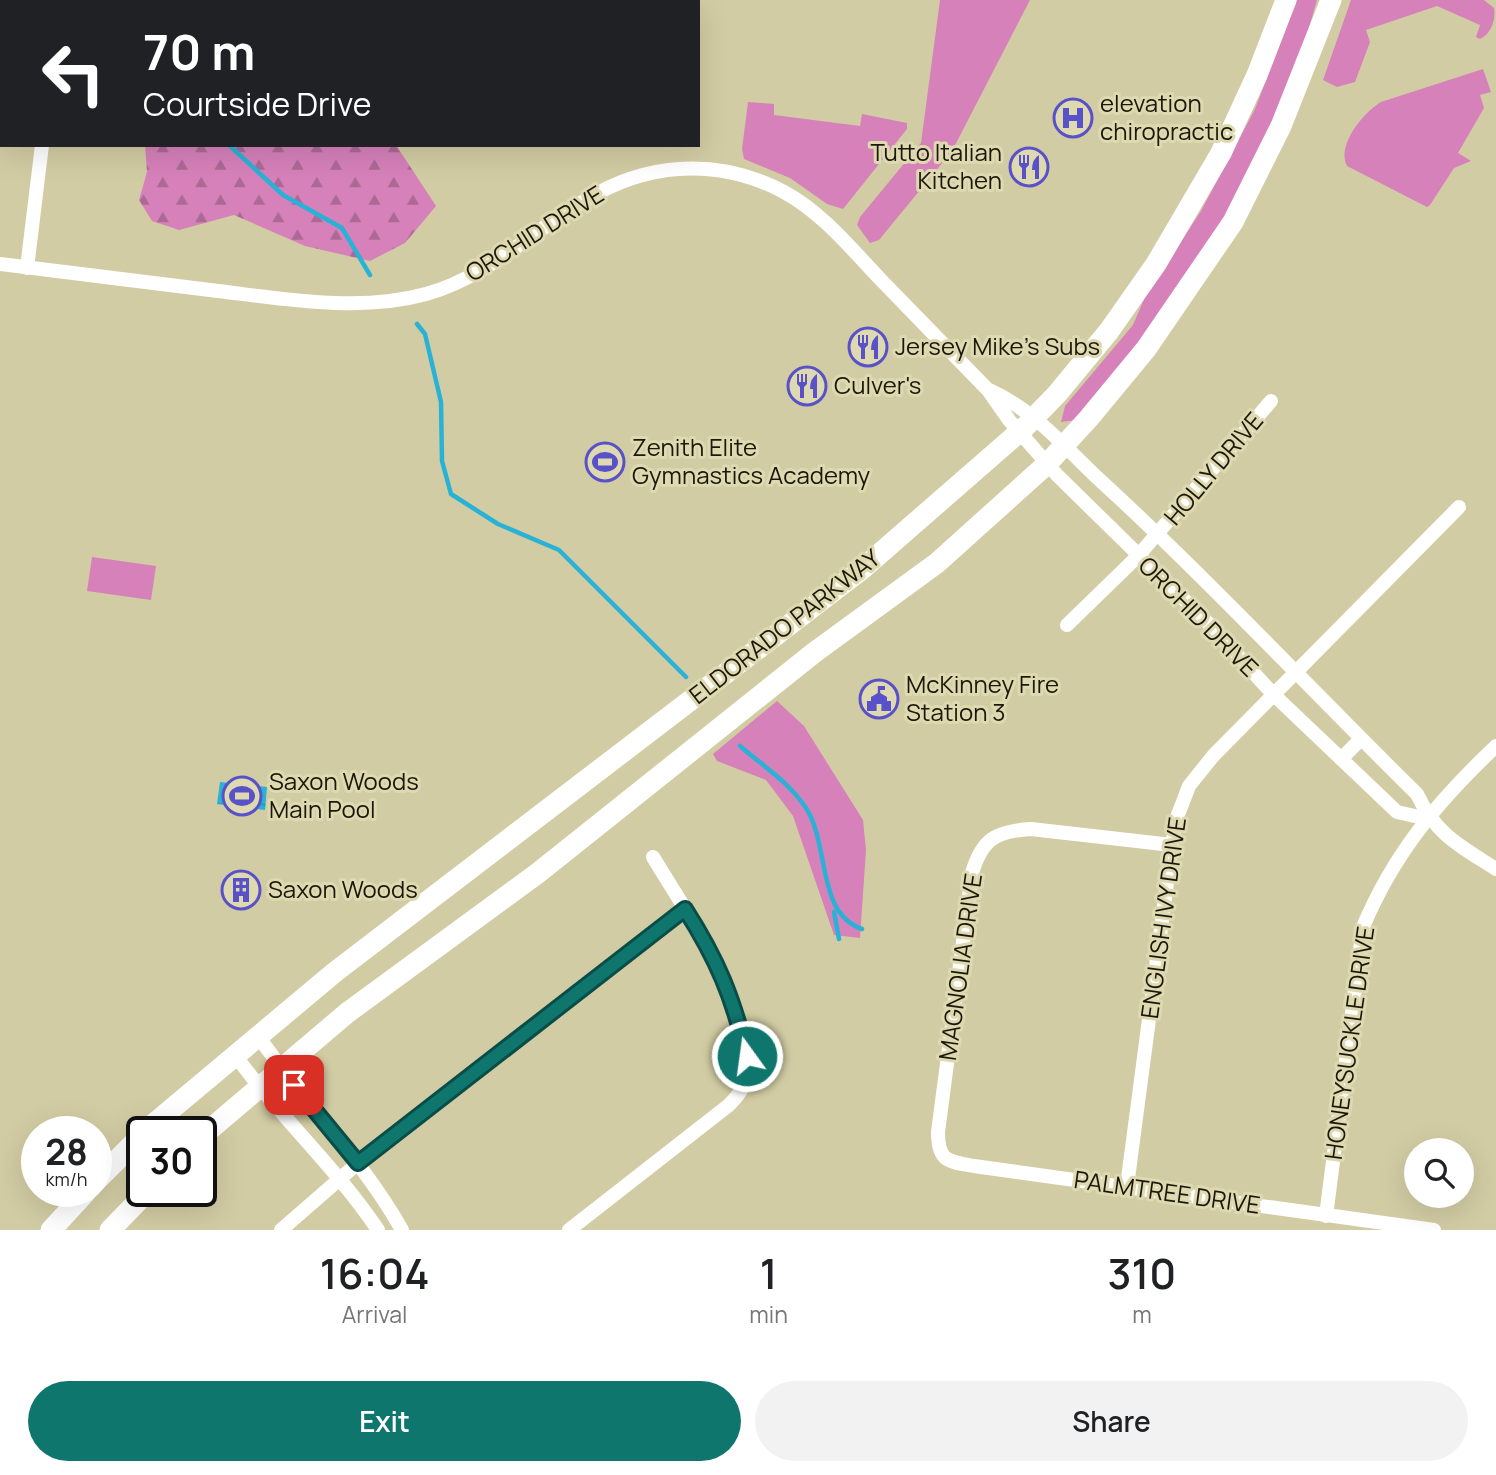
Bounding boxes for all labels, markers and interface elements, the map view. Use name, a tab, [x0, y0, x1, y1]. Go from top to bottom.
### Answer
text: 70 m	[143, 18, 255, 85]
icon: left	[28, 28, 119, 119]
text: Courtside Drive	[143, 82, 371, 126]
place label: elevation chiropractic	[1100, 86, 1233, 147]
hospital icon: elevation chiropractic	[1052, 97, 1094, 139]
place label: Tutto Italian Kitchen	[870, 135, 1002, 196]
restaurant icon: Tutto Italian Kitchen	[1008, 146, 1050, 188]
street label: ORCHID DRIVE	[459, 177, 610, 288]
restaurant icon: Jersey Mike's Subs	[847, 326, 889, 368]
place label: Jersey Mike's Subs	[895, 329, 1100, 362]
restaurant icon: Culver's	[786, 365, 828, 407]
place label: Culver's	[834, 368, 921, 401]
street label: HOLLY DRIVE	[1156, 405, 1270, 532]
place label: Zenith Elite Gymnastics Academy	[632, 430, 871, 491]
sports icon: Zenith Elite Gymnastics Academy	[584, 441, 626, 483]
street label: ELDORADO PARKWAY	[682, 540, 887, 711]
street label: ORCHID DRIVE	[1132, 549, 1266, 683]
place label: McKinney Fire Station 3	[906, 667, 1059, 728]
public building icon: McKinney Fire Station 3	[858, 678, 900, 720]
place label: Saxon Woods Main Pool	[269, 764, 419, 825]
sports icon: Saxon Woods Main Pool	[221, 775, 263, 817]
street label: ENGLISH IVY DRIVE	[1132, 815, 1193, 1021]
building icon: Saxon Woods	[220, 869, 262, 911]
street label: MAGNOLIA DRIVE	[930, 871, 989, 1062]
place label: Saxon Woods	[268, 872, 418, 905]
street label: HONEYSUCKLE DRIVE	[1316, 924, 1381, 1162]
position arrow	[710, 1019, 784, 1093]
pin	[264, 1055, 324, 1115]
icon: arrive	[275, 1066, 313, 1104]
speed limit sign: 30	[126, 1116, 217, 1207]
text: 28	[45, 1128, 88, 1176]
map controls	[1404, 1138, 1474, 1208]
button: search	[1404, 1138, 1474, 1208]
street label: PALMTREE DRIVE	[1072, 1162, 1262, 1221]
text: km/h	[46, 1167, 87, 1191]
text: 16:04	[320, 1244, 430, 1302]
text: 1	[760, 1244, 777, 1302]
text: 310	[1108, 1244, 1176, 1302]
text: Arrival	[342, 1298, 407, 1330]
text: min	[749, 1298, 788, 1330]
text: m	[1132, 1298, 1152, 1330]
button: Exit	[28, 1381, 741, 1461]
button: Share	[755, 1381, 1468, 1461]

